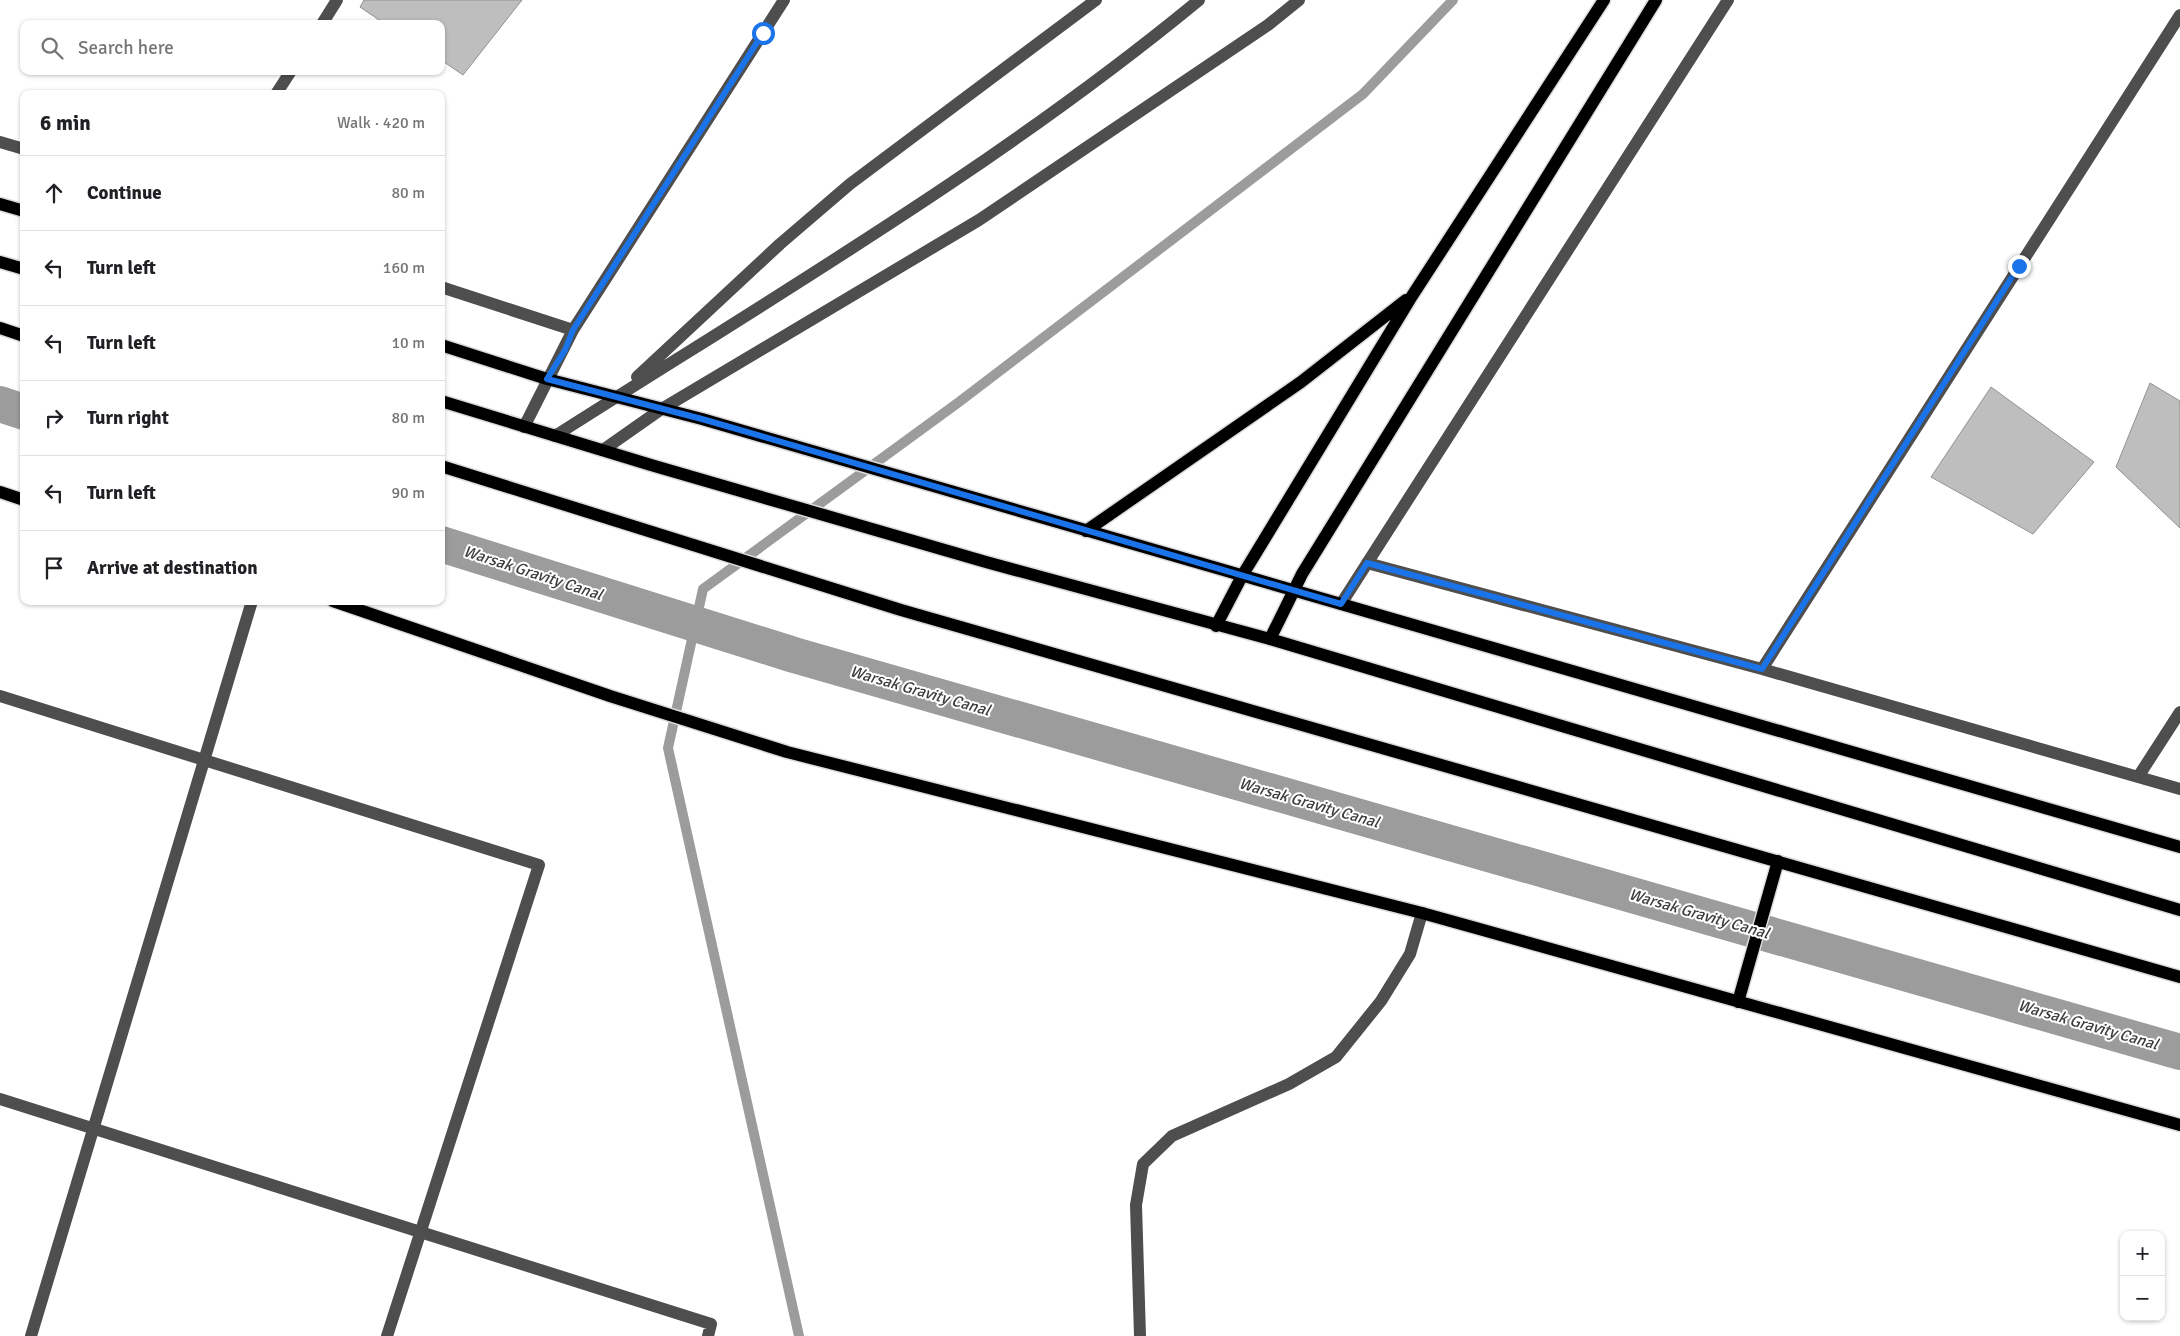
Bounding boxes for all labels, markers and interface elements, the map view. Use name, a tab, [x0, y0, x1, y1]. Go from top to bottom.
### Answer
search box	[20, 20, 445, 75]
route start	[752, 22, 775, 45]
icon: search	[38, 34, 66, 62]
text: Search here	[78, 36, 174, 60]
text: 6 min	[40, 110, 91, 136]
text: Walk · 420 m	[337, 113, 425, 133]
icon: ahead	[40, 179, 68, 207]
text: Continue	[87, 181, 162, 205]
text: 80 m	[391, 183, 425, 203]
icon: left	[40, 254, 68, 282]
route end	[2008, 255, 2031, 278]
text: Turn left	[87, 256, 156, 280]
text: 160 m	[383, 258, 425, 278]
icon: left	[40, 329, 68, 357]
text: Turn left	[87, 331, 156, 355]
text: 10 m	[391, 333, 425, 353]
icon: right	[40, 404, 68, 432]
text: Turn right	[87, 406, 169, 430]
text: 80 m	[391, 408, 425, 428]
icon: left	[40, 479, 68, 507]
text: Turn left	[87, 481, 156, 505]
text: 90 m	[391, 483, 425, 503]
water label: Warsak Gravity Canal	[461, 541, 606, 605]
icon: arrive	[40, 554, 68, 582]
text: Arrive at destination	[87, 556, 258, 580]
water label: Warsak Gravity Canal	[848, 661, 994, 721]
water label: Warsak Gravity Canal	[1237, 773, 1383, 833]
water label: Warsak Gravity Canal	[1627, 884, 1773, 944]
water label: Warsak Gravity Canal	[2016, 995, 2162, 1055]
map controls	[2120, 1231, 2165, 1321]
button: +	[2120, 1231, 2165, 1276]
button: −	[2120, 1276, 2165, 1321]

